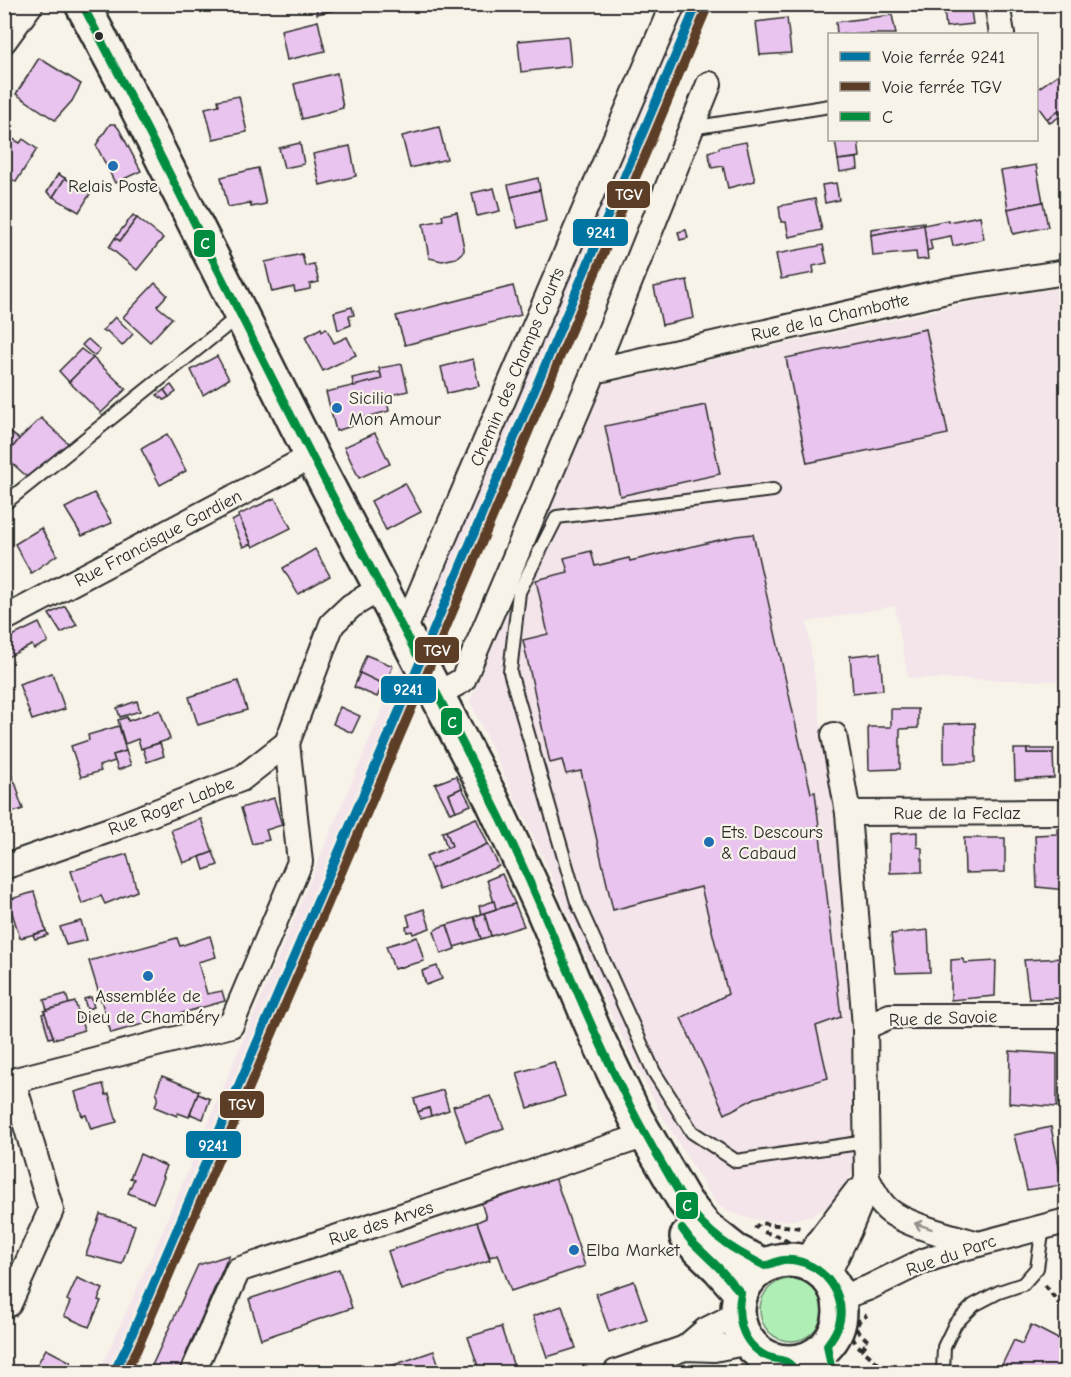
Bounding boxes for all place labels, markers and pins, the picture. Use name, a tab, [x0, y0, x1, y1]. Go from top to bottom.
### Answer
unlabelled marker	[93, 30, 105, 42]
marker: Relais Poste	[106, 159, 120, 173]
place label: Relais Poste	[68, 176, 158, 197]
place label: Sicilia Mon Amour	[349, 388, 442, 430]
marker: Sicilia Mon Amour	[330, 401, 344, 415]
place label: Ets. Descours & Cabaud	[721, 822, 823, 864]
marker: Ets. Descours & Cabaud	[702, 835, 716, 849]
marker: Assemblée de Dieu de Chambéry	[141, 969, 155, 983]
place label: Assemblée de Dieu de Chambéry	[77, 986, 220, 1028]
place label: Elba Market	[586, 1240, 681, 1261]
marker: Elba Market	[567, 1243, 581, 1257]

